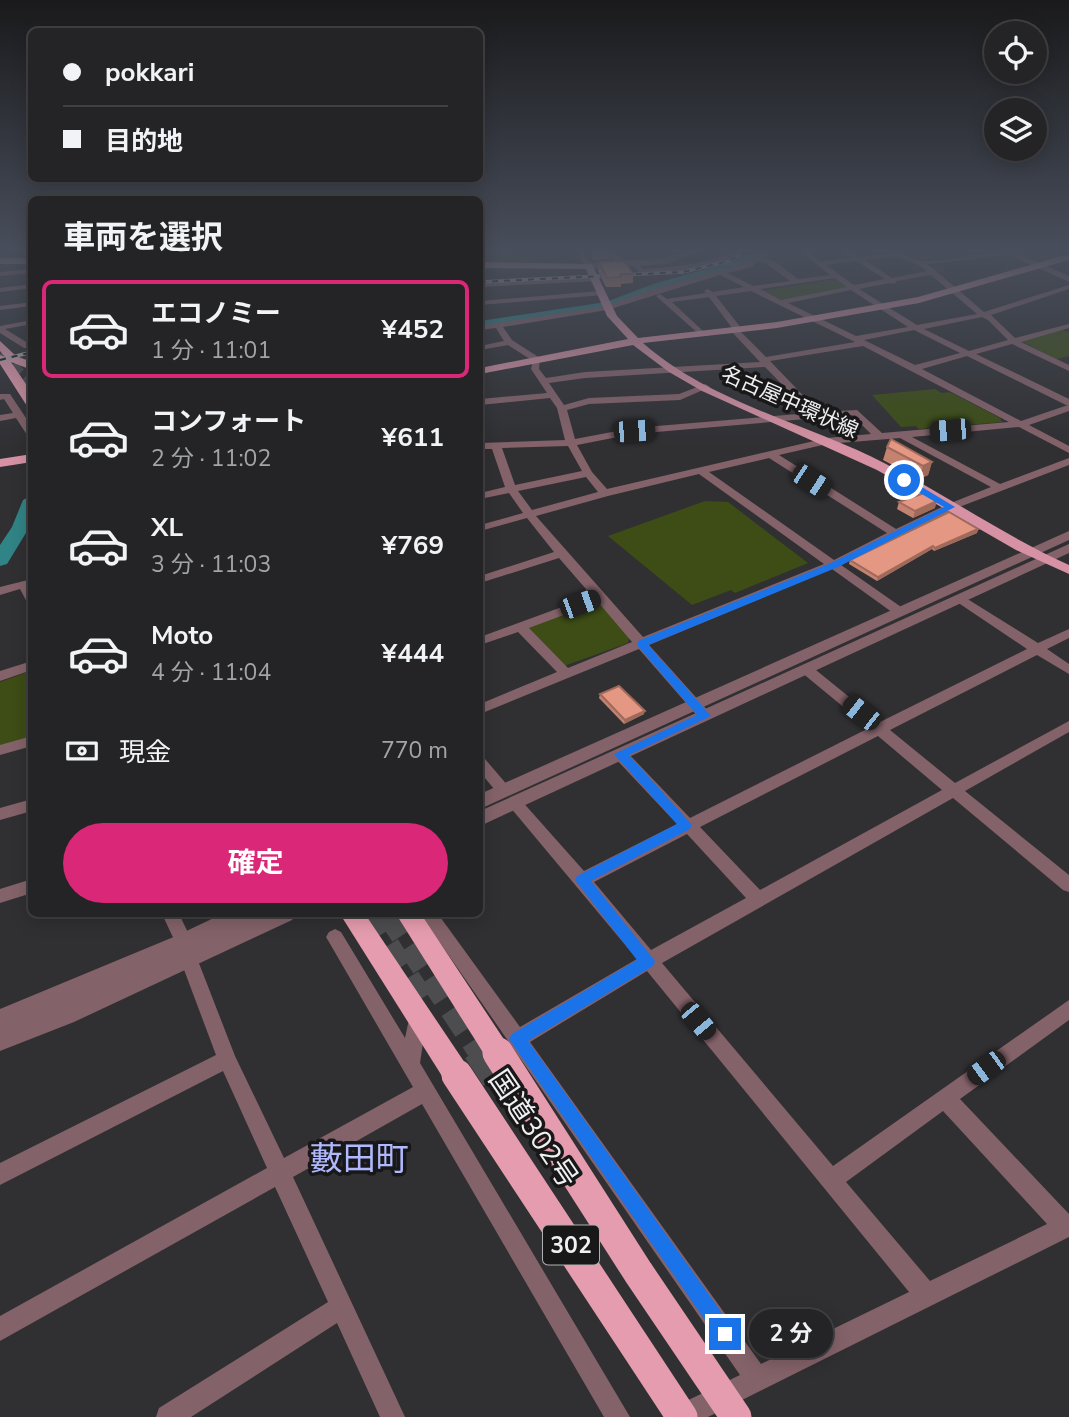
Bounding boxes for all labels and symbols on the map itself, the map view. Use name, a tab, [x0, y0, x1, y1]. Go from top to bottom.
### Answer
street label: 名古屋中環状線	[717, 359, 863, 445]
car	[929, 418, 972, 442]
car	[613, 419, 656, 443]
car	[788, 461, 835, 501]
route start	[888, 464, 920, 496]
car	[557, 587, 604, 621]
car	[838, 692, 885, 734]
car	[677, 998, 720, 1044]
car	[963, 1047, 1010, 1089]
street label: 国道302号	[480, 1063, 586, 1195]
district label: 藪田町	[310, 1137, 409, 1182]
road number: 302	[543, 1226, 599, 1264]
callout: 2 分	[750, 1310, 834, 1358]
route end	[709, 1318, 741, 1350]

